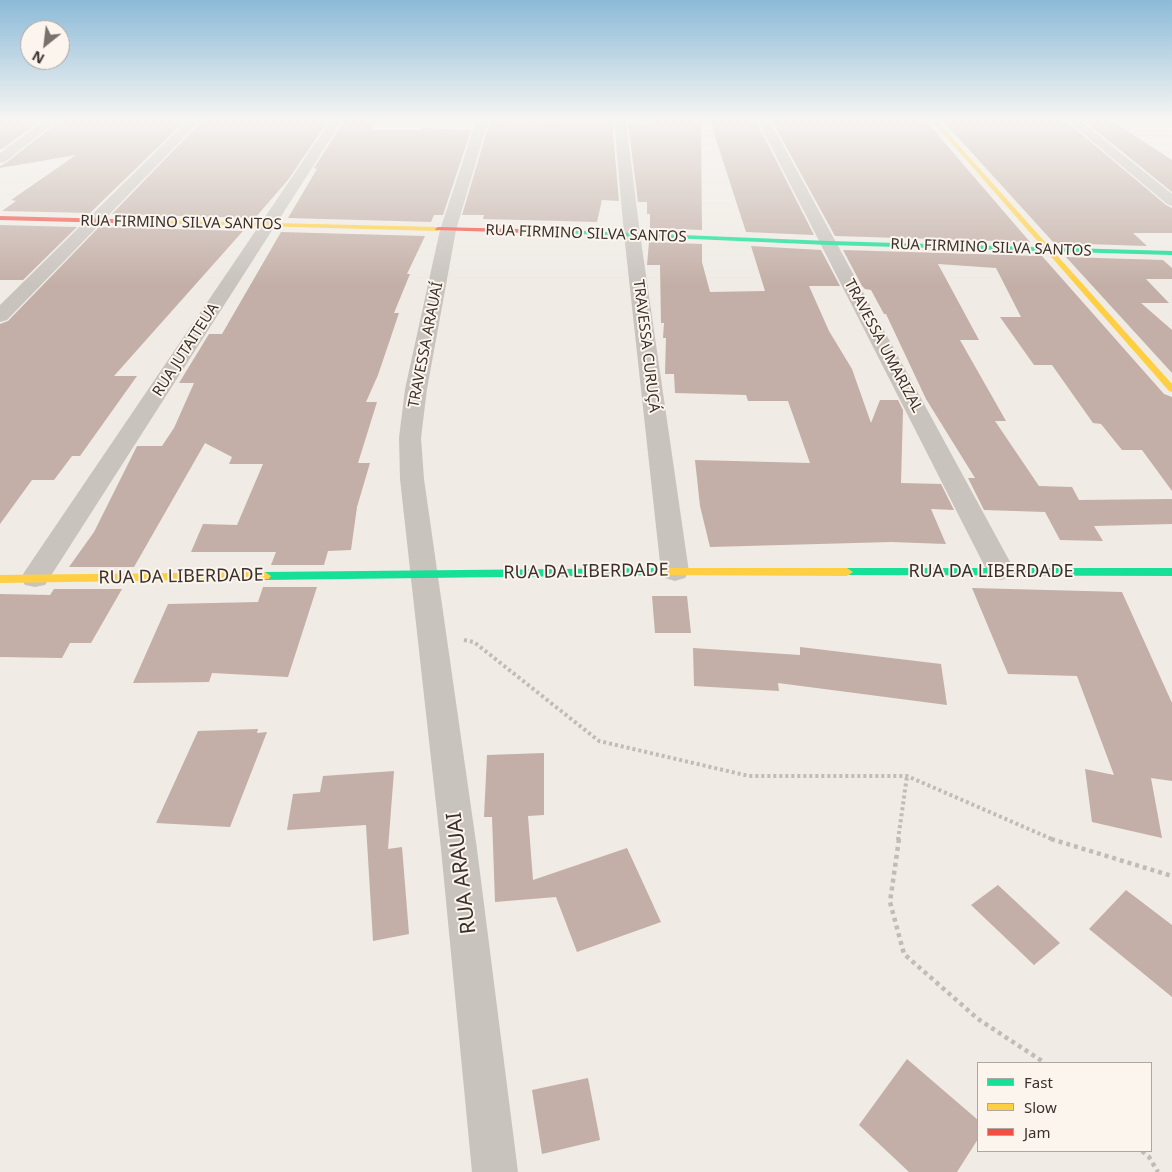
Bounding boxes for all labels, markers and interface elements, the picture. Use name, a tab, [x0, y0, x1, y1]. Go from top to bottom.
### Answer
north arrow	[20, 20, 70, 70]
text: N	[28, 47, 48, 69]
street label: RUA FIRMINO SILVA SANTOS	[80, 212, 282, 234]
street label: RUA FIRMINO SILVA SANTOS	[485, 221, 687, 247]
street label: RUA FIRMINO SILVA SANTOS	[890, 235, 1092, 261]
street label: TRAVESSA UMARIZAL	[840, 276, 926, 416]
street label: TRAVESSA CURUÇÁ	[629, 279, 663, 413]
street label: TRAVESSA ARAUAÍ	[405, 280, 447, 410]
street label: RUA JUTAITEUA	[149, 300, 223, 400]
street label: RUA DA LIBERDADE	[503, 560, 669, 584]
street label: RUA DA LIBERDADE	[908, 561, 1074, 583]
street label: RUA DA LIBERDADE	[98, 565, 264, 589]
street label: RUA ARAUAI	[442, 811, 482, 935]
legend	[977, 1062, 1152, 1152]
text: Fast	[1024, 1072, 1053, 1092]
text: Slow	[1024, 1097, 1057, 1117]
text: Jam	[1024, 1122, 1051, 1142]

